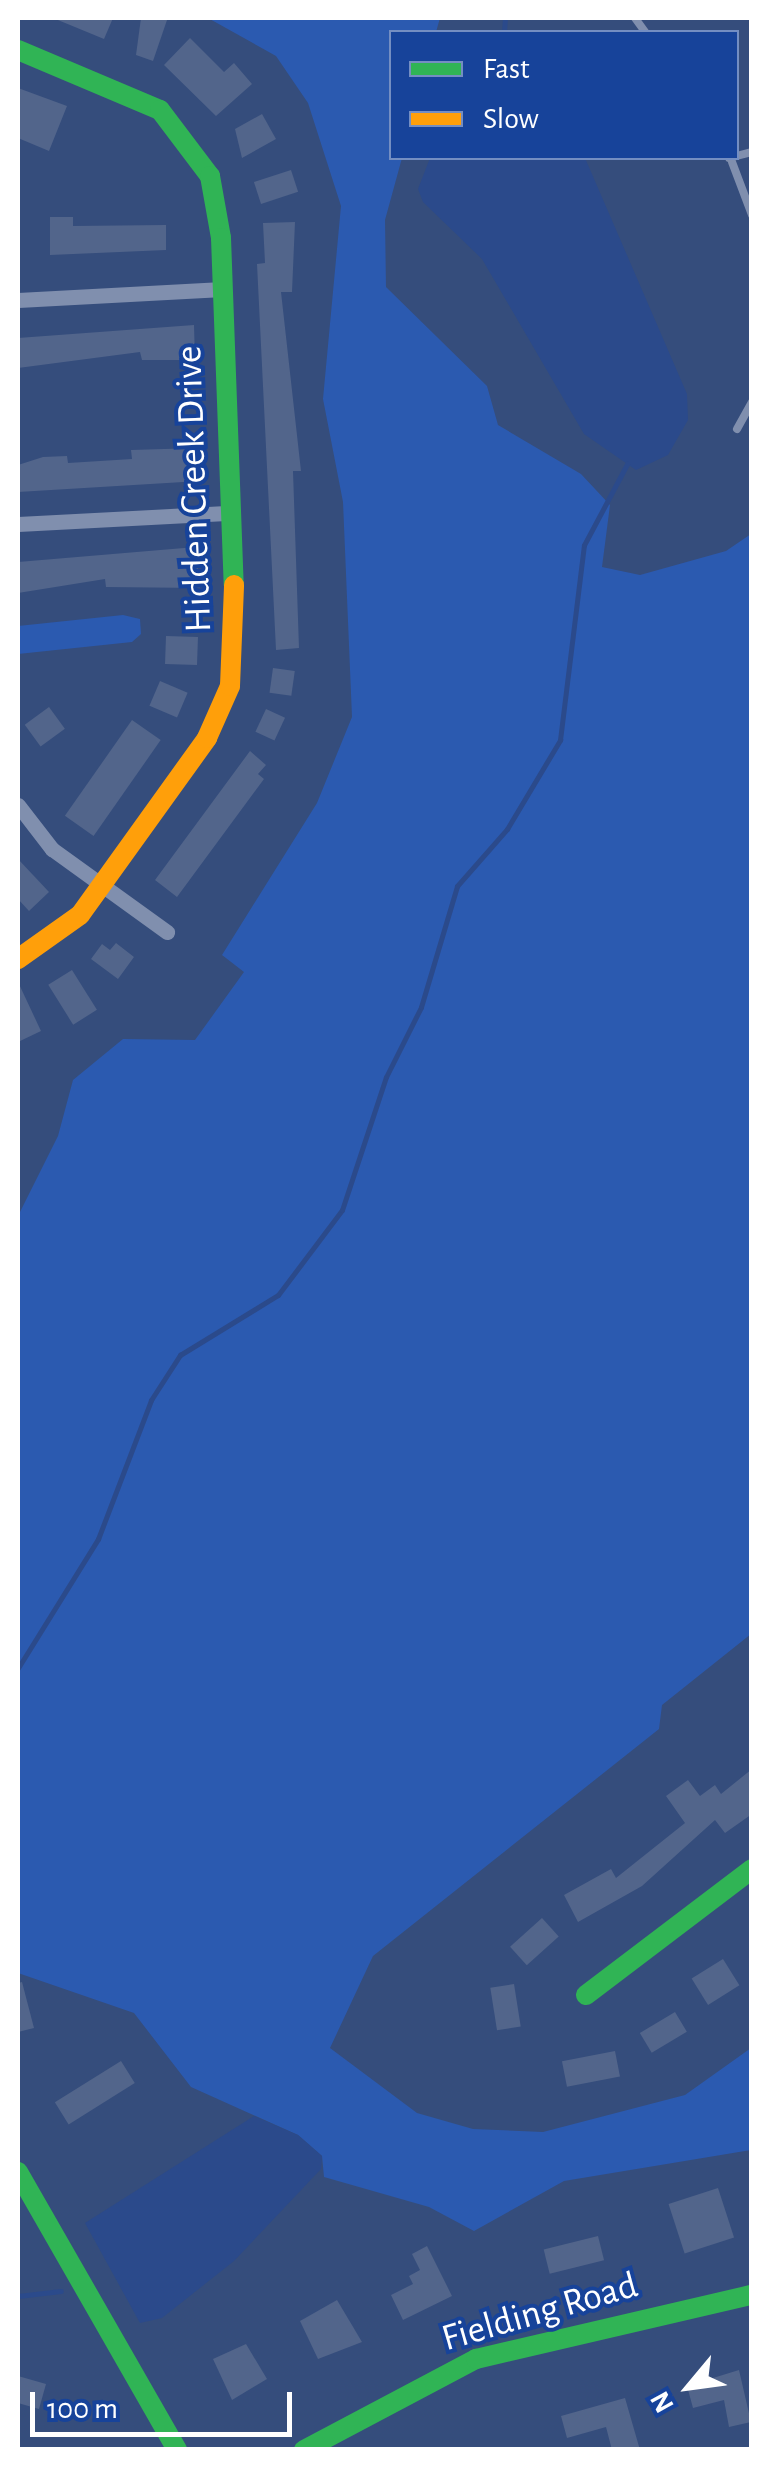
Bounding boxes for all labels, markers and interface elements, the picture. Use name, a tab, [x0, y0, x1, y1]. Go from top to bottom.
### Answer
legend	[389, 30, 739, 160]
text: Fast	[483, 54, 530, 84]
text: Slow	[483, 104, 539, 134]
street label: Hidden Creek Drive	[167, 345, 223, 633]
street label: Fielding Road	[437, 2263, 643, 2363]
north arrow	[639, 2337, 739, 2437]
scale bar	[35, 2372, 298, 2434]
text: N	[646, 2386, 680, 2417]
text: 100 m	[47, 2394, 118, 2424]

